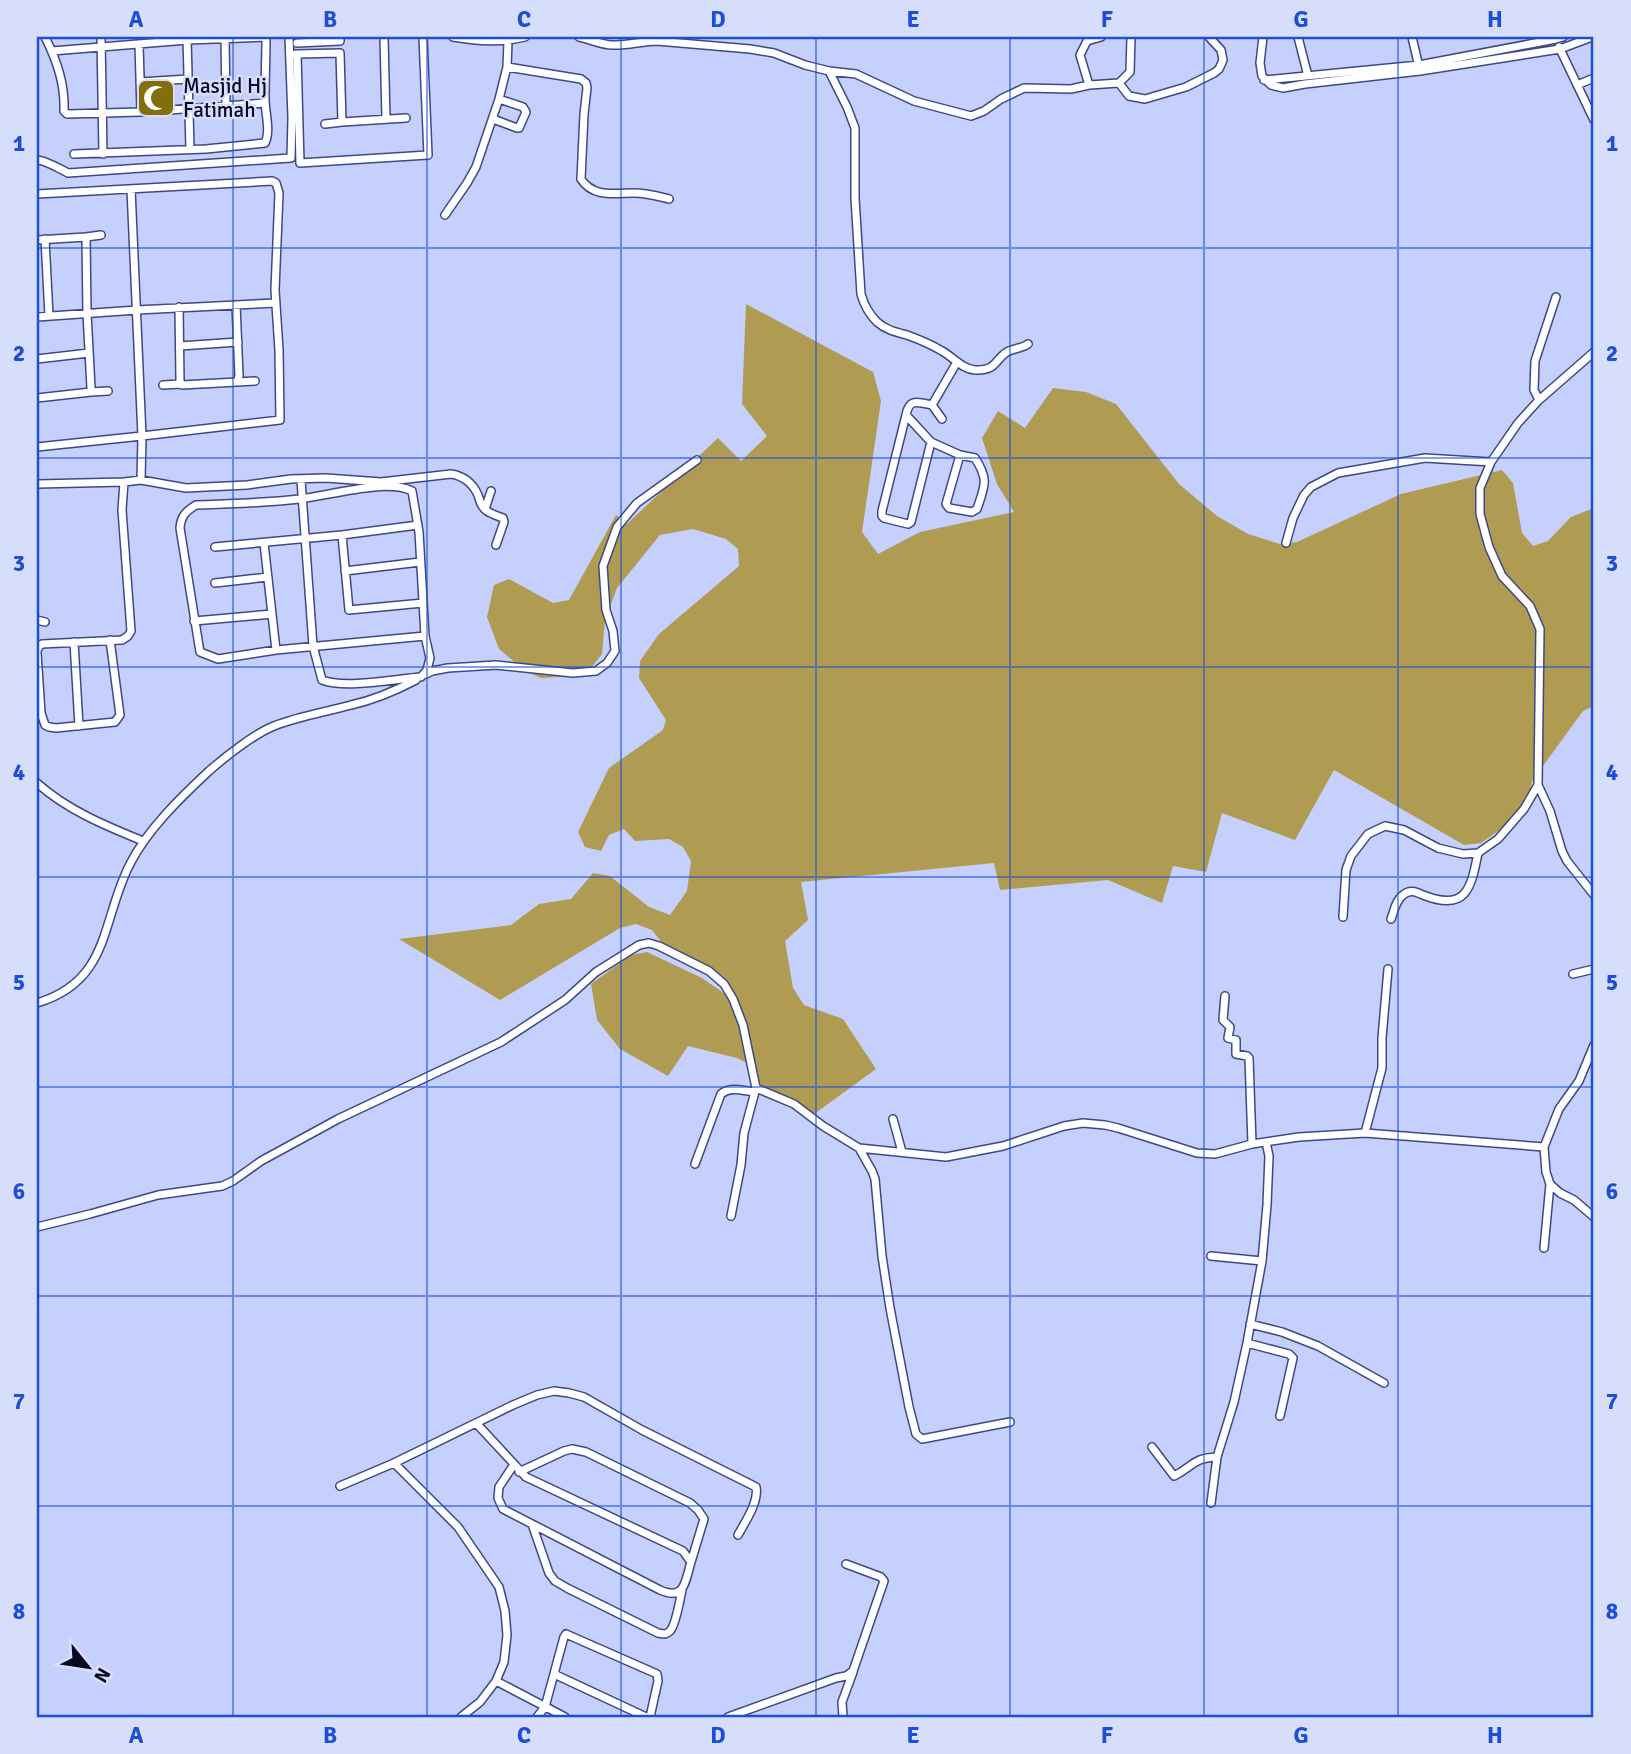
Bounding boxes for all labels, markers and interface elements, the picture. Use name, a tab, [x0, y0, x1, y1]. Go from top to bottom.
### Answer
text: A	[129, 5, 144, 34]
text: B	[323, 5, 337, 34]
text: C	[517, 5, 531, 34]
text: D	[710, 5, 726, 34]
text: E	[906, 5, 920, 34]
text: F	[1101, 5, 1113, 34]
text: G	[1293, 5, 1309, 34]
text: H	[1487, 5, 1503, 34]
place label: Masjid Hj Fatimah	[183, 73, 267, 123]
mosque icon: Masjid Hj Fatimah	[135, 77, 177, 119]
text: 1	[13, 129, 25, 158]
text: 1	[1606, 129, 1618, 158]
text: 2	[13, 339, 25, 368]
text: 2	[1606, 339, 1618, 368]
text: 3	[13, 549, 25, 578]
text: 3	[1606, 549, 1618, 578]
text: 4	[13, 758, 25, 787]
text: 4	[1606, 758, 1618, 787]
text: 5	[13, 968, 25, 997]
text: 5	[1606, 968, 1618, 997]
text: 6	[13, 1177, 25, 1206]
text: 6	[1606, 1177, 1618, 1206]
text: 7	[13, 1387, 25, 1416]
text: 7	[1606, 1387, 1618, 1416]
text: 8	[13, 1597, 25, 1626]
text: 8	[1606, 1597, 1618, 1626]
north arrow	[52, 1632, 122, 1702]
text: N	[88, 1663, 116, 1687]
text: A	[129, 1721, 144, 1750]
text: B	[323, 1721, 337, 1750]
text: C	[517, 1721, 531, 1750]
text: D	[710, 1721, 726, 1750]
text: E	[906, 1721, 920, 1750]
text: F	[1101, 1721, 1113, 1750]
text: G	[1293, 1721, 1309, 1750]
text: H	[1487, 1721, 1503, 1750]

